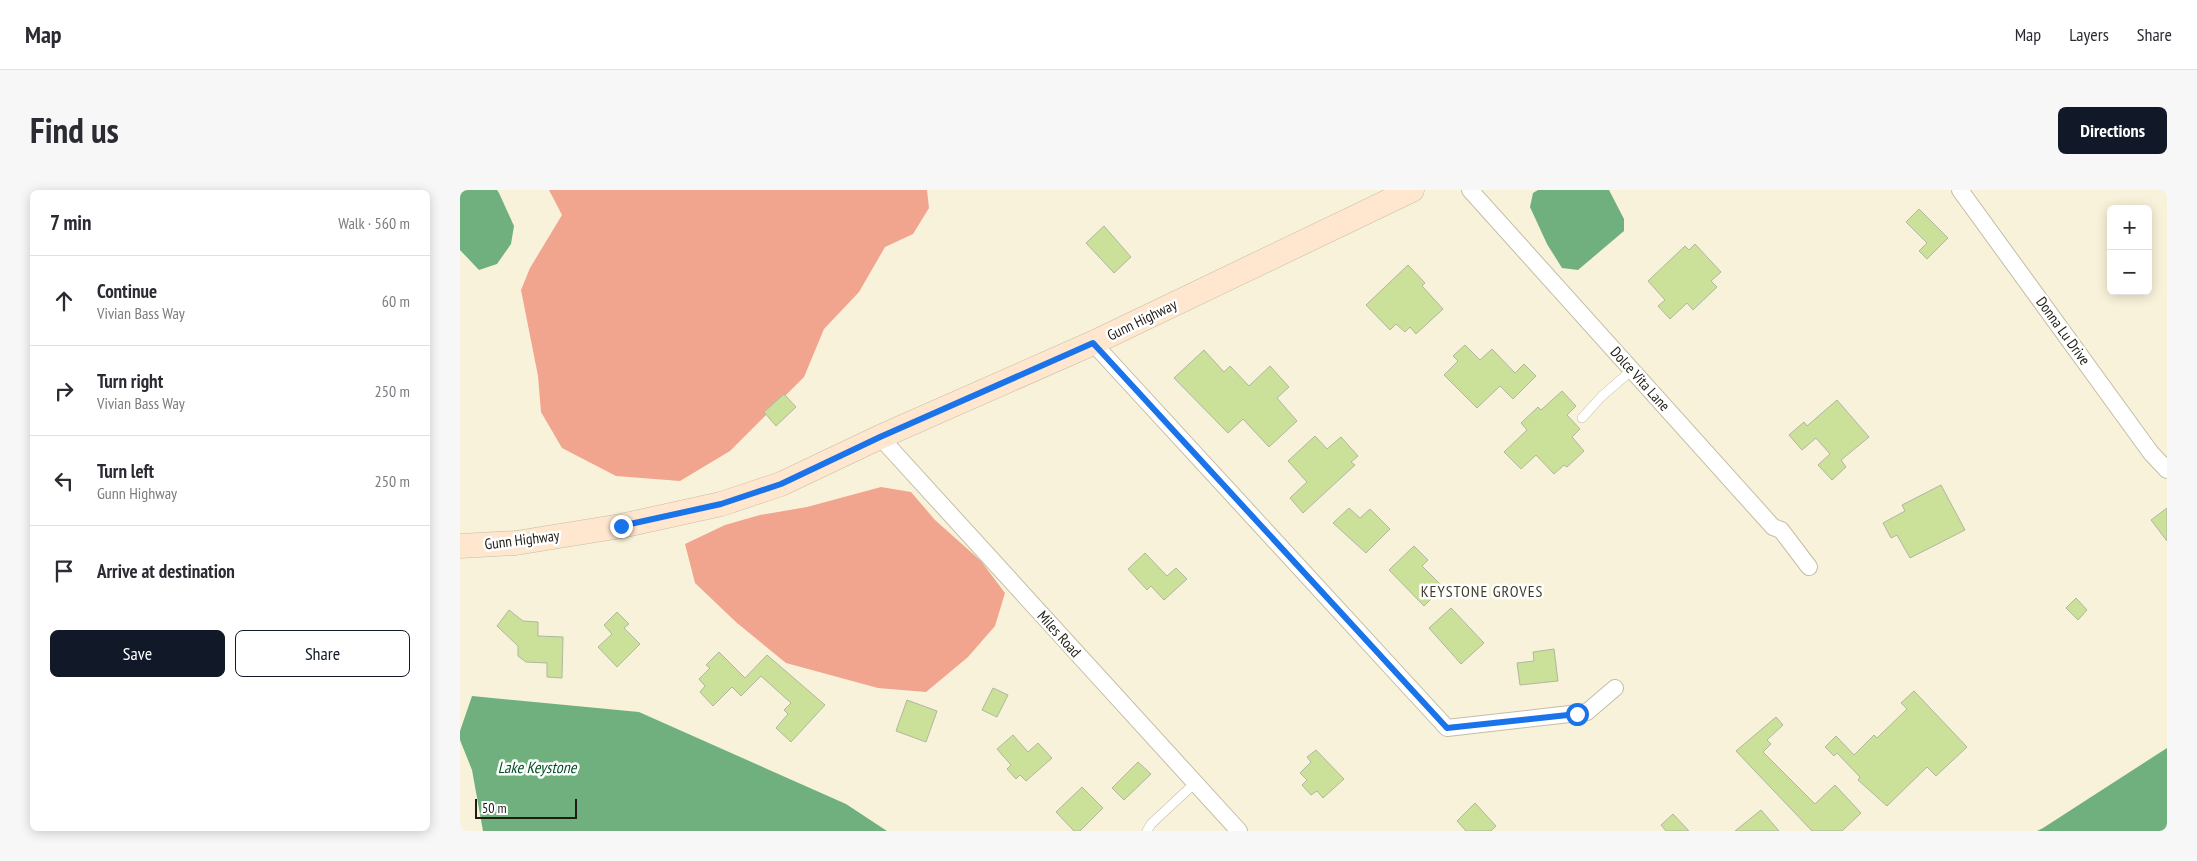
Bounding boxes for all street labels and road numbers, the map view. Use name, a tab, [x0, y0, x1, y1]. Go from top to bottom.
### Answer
street label: Donna Lu Drive	[2032, 293, 2095, 369]
street label: Gunn Highway	[1104, 294, 1180, 345]
street label: Dolce Vita Lane	[1606, 342, 1674, 415]
street label: Gunn Highway	[484, 525, 561, 554]
street label: Miles Road	[1033, 606, 1085, 661]

